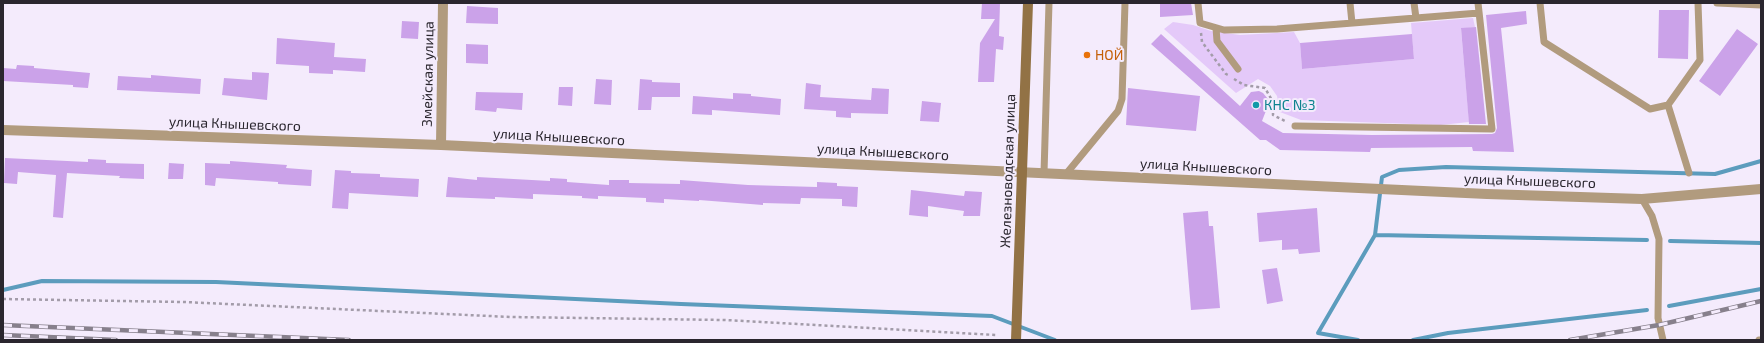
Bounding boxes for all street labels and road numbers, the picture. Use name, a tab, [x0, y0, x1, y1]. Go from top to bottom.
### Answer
street label: Змейская улица	[419, 21, 437, 127]
street label: Железноводская улица	[997, 94, 1019, 248]
street label: улица Кнышевского	[169, 113, 301, 135]
street label: улица Кнышевского	[493, 125, 625, 149]
street label: улица Кнышевского	[817, 140, 949, 164]
street label: улица Кнышевского	[1140, 155, 1272, 179]
street label: улица Кнышевского	[1464, 170, 1596, 192]

